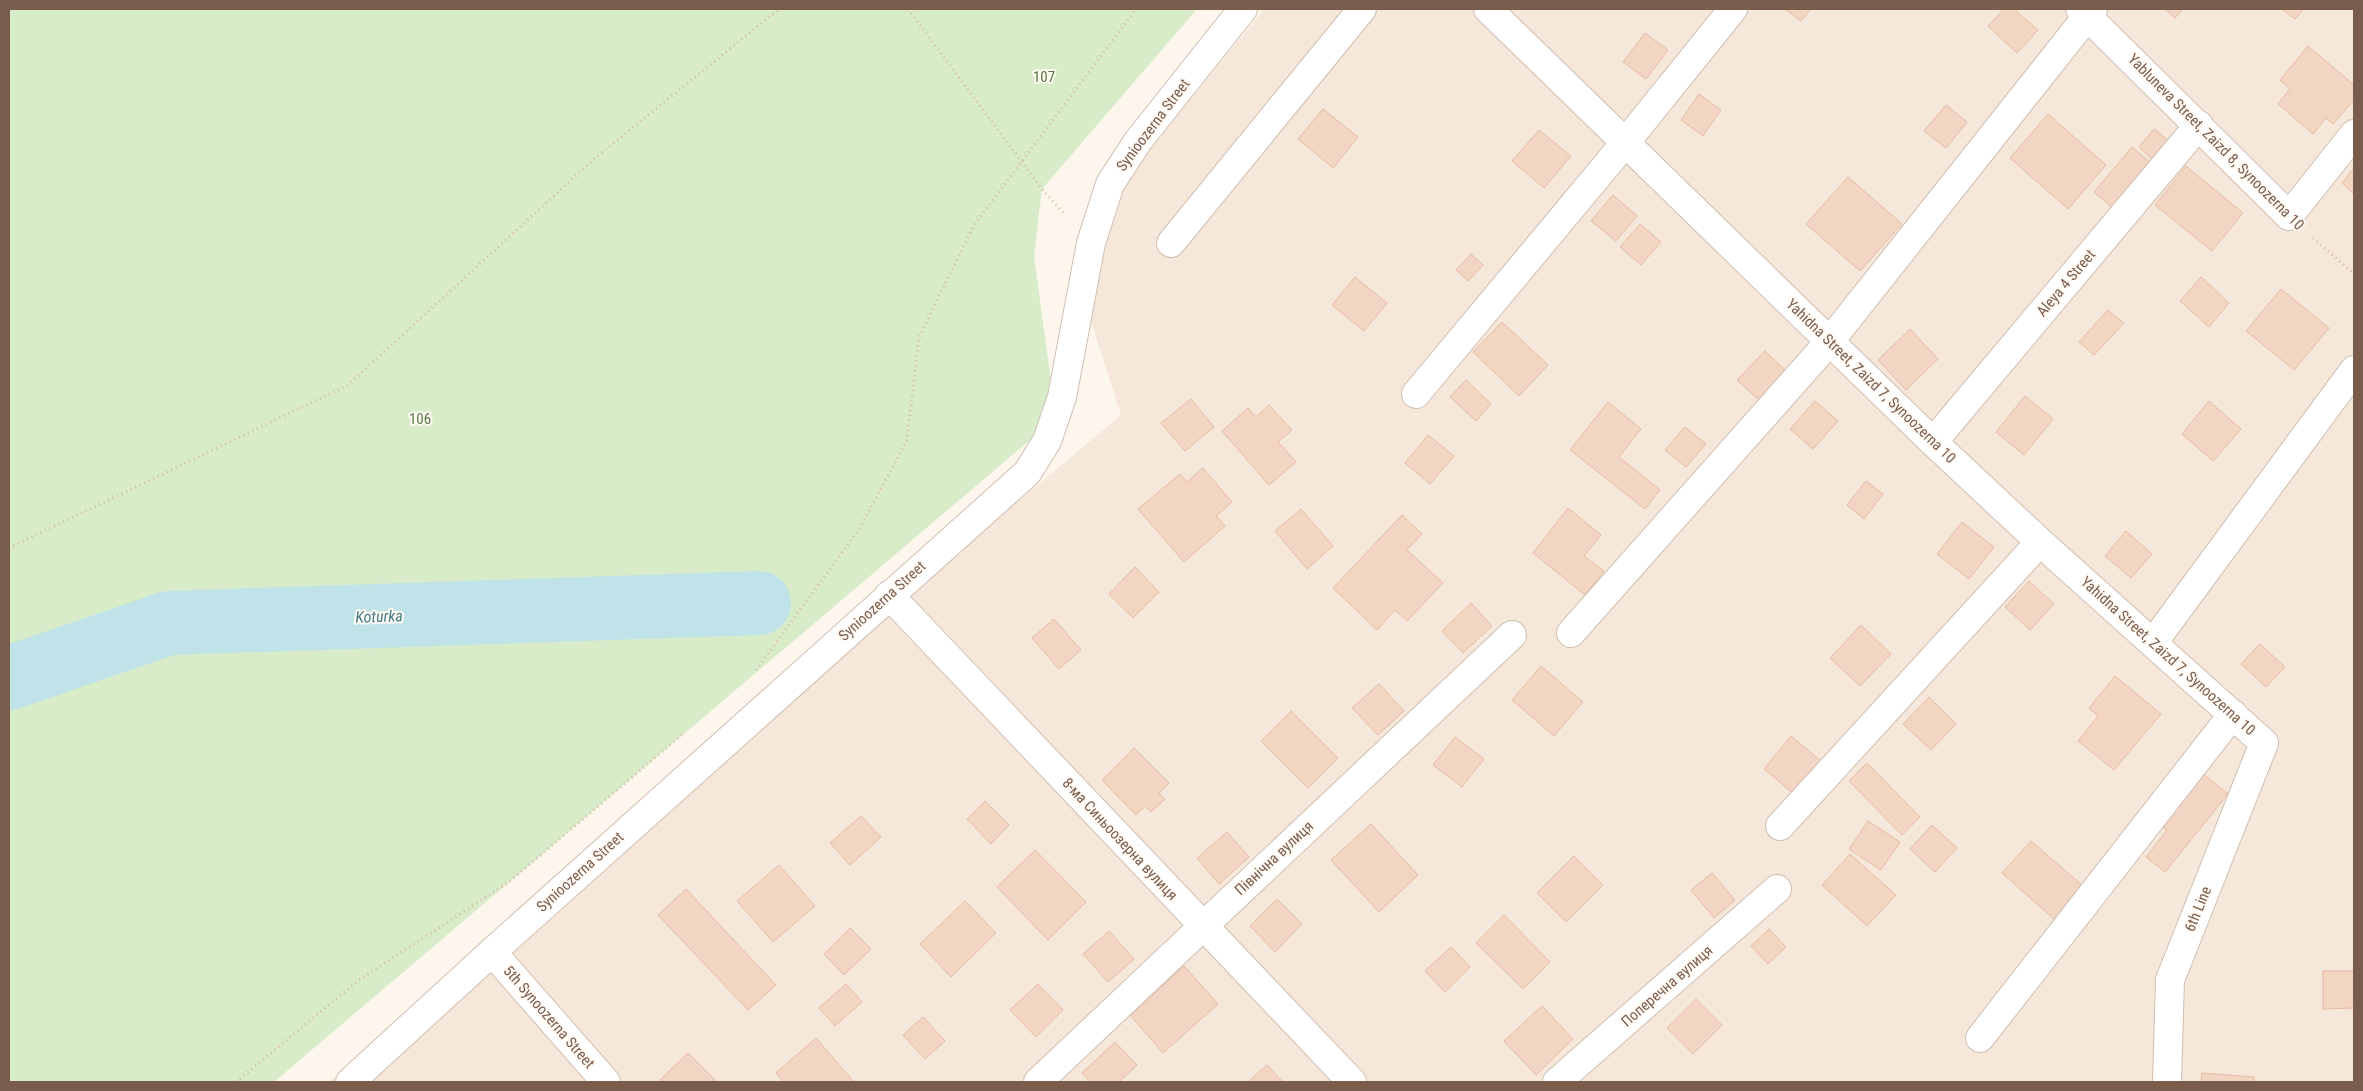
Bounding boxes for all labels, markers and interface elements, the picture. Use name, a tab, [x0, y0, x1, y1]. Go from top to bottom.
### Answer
street label: Yabluneva Street, Zaizd 8, Synoozerna 10	[2124, 50, 2308, 234]
park label: 107	[1033, 68, 1055, 86]
street label: Synioozerna Street	[1112, 75, 1194, 175]
street label: Aleya 4 Street	[2033, 246, 2099, 320]
street label: Yahidna Street, Zaizd 7, Synoozerna 10	[1782, 295, 1960, 467]
park label: 106	[409, 410, 431, 428]
street label: Synioozerna Street	[835, 557, 929, 645]
street label: Yahidna Street, Zaizd 7, Synoozerna 10	[2077, 573, 2259, 739]
water label: Koturka	[355, 606, 403, 627]
street label: 8-ма Синьоозерна вулиця	[1059, 774, 1181, 904]
street label: Північна вулиця	[1231, 817, 1317, 899]
street label: Synioozerna Street	[533, 828, 627, 916]
street label: 6th Line	[2181, 884, 2215, 934]
street label: Поперечна вулиця	[1618, 941, 1716, 1031]
street label: 5th Synoozerna Street	[500, 962, 598, 1072]

